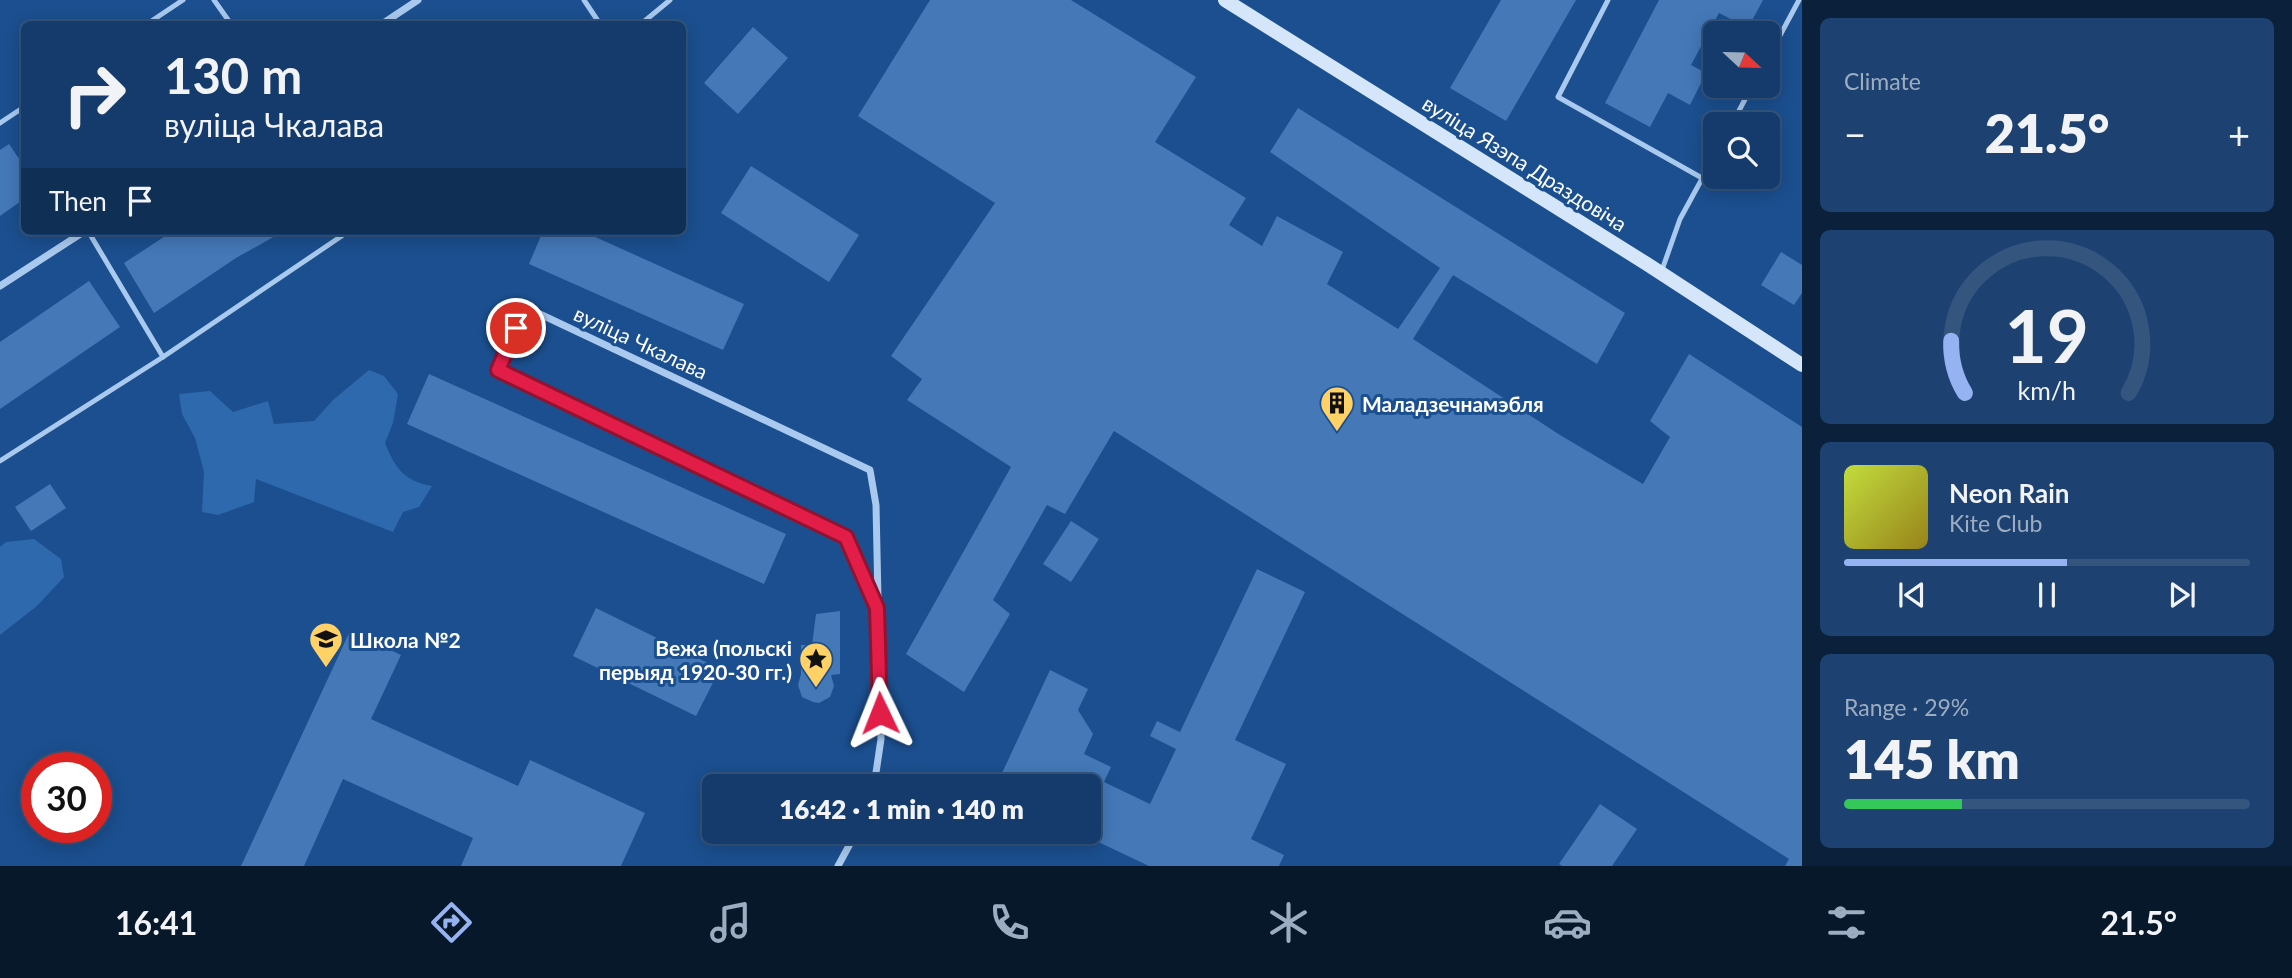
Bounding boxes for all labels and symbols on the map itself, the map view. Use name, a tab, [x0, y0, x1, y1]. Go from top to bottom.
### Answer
north arrow	[1703, 21, 1780, 98]
street label: вуліца Язэпа Драздовіча	[1418, 90, 1632, 236]
pin	[486, 298, 546, 358]
street label: вуліца Чкалава	[570, 300, 712, 384]
building icon: Маладзечнамэбля	[1318, 384, 1356, 433]
place label: Маладзечнамэбля	[1362, 391, 1544, 416]
school or university icon: Школа №2	[307, 620, 345, 669]
place label: Школа №2	[350, 627, 461, 652]
place label: Вежа (польскі перыяд 1920-30 гг.)	[599, 635, 792, 684]
place icon: Вежа (польскі перыяд 1920-30 гг.)	[797, 640, 835, 689]
position arrow	[843, 676, 917, 750]
speed limit sign: 30	[21, 752, 112, 843]

